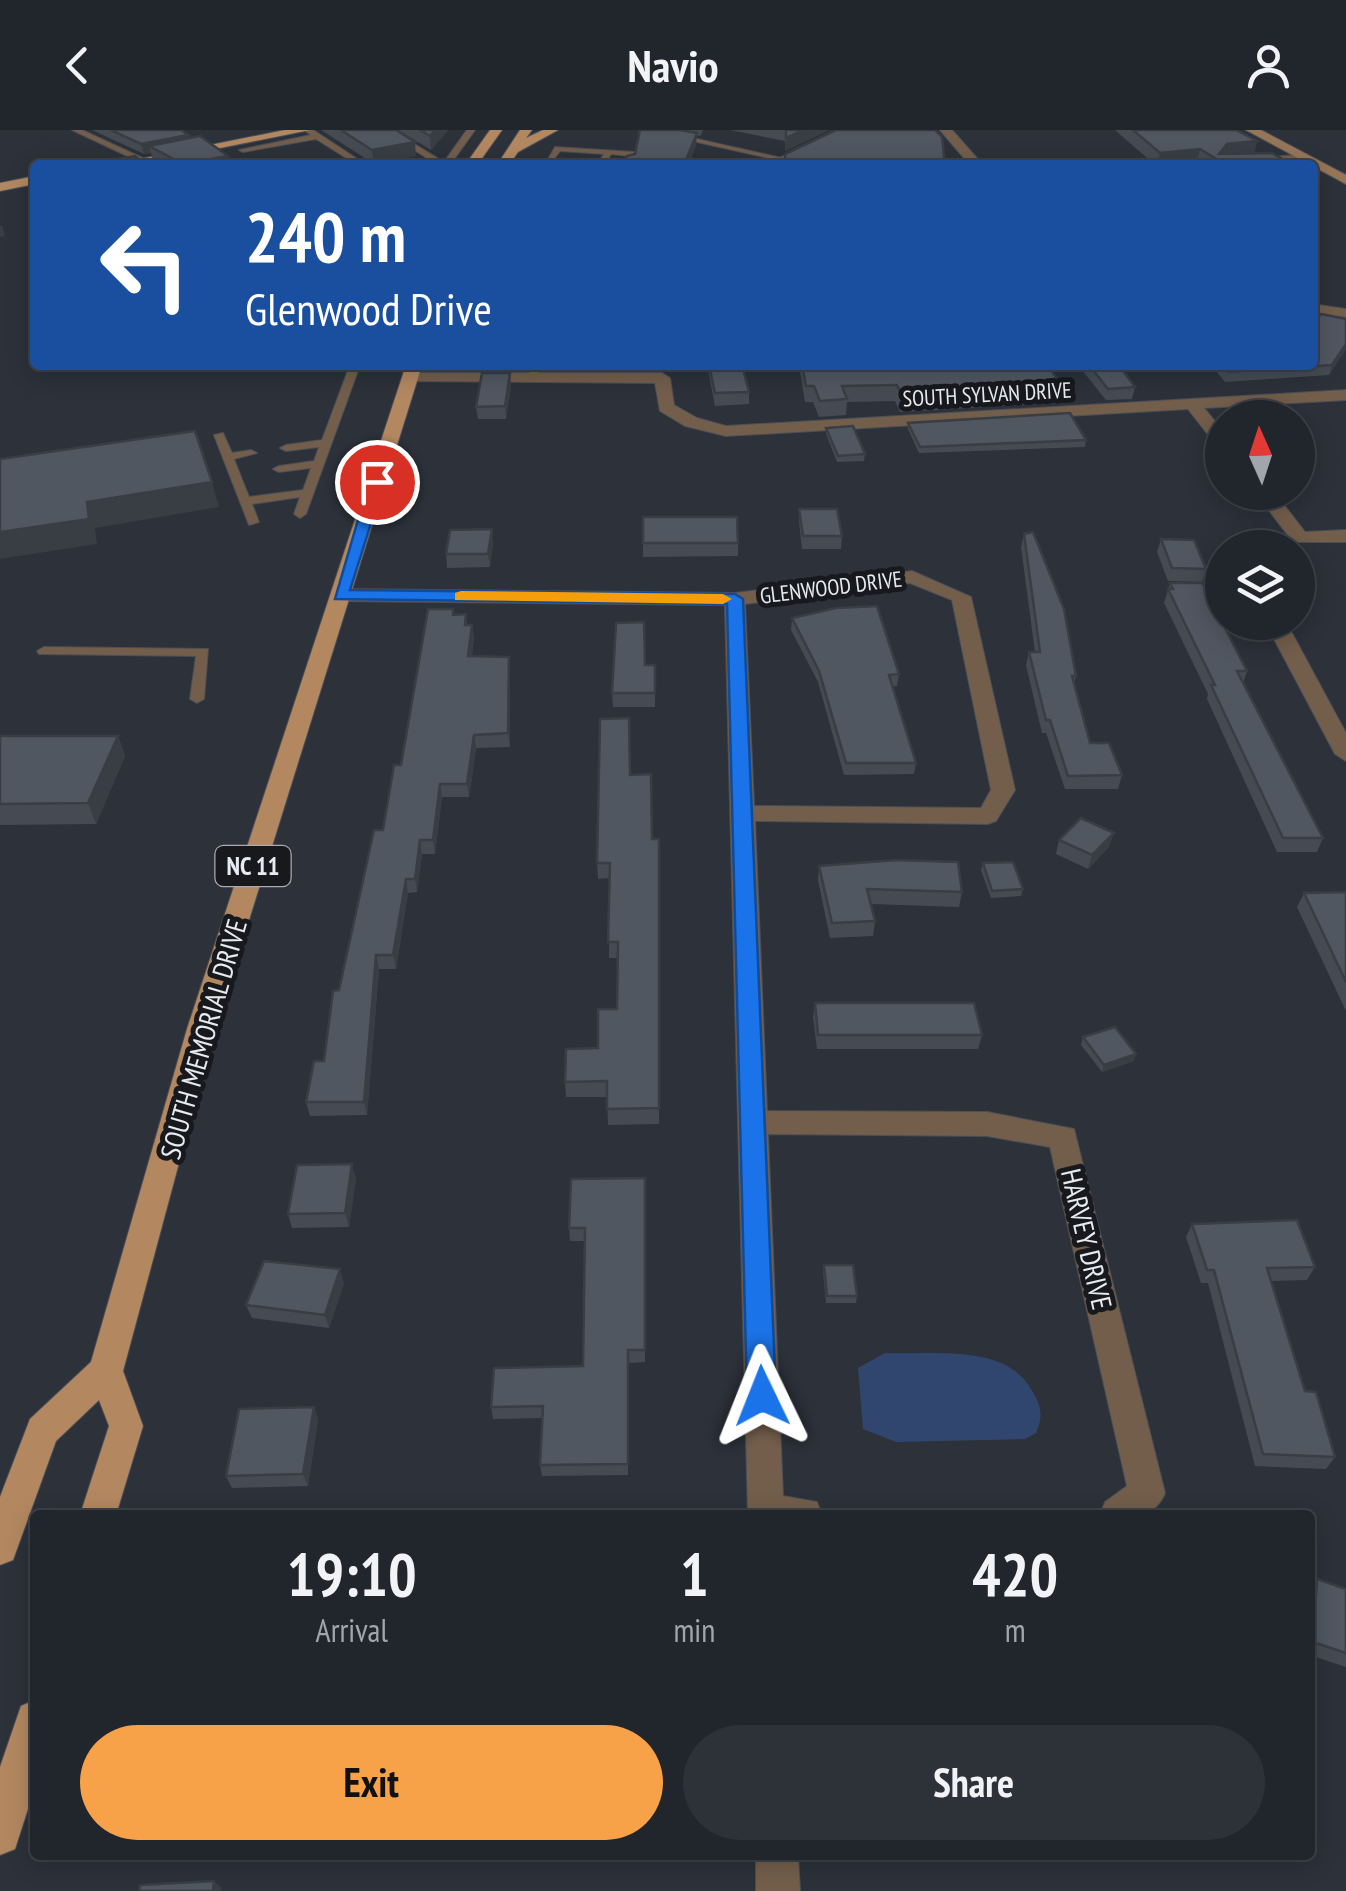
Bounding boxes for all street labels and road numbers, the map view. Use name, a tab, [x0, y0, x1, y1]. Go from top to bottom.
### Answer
street label: SOUTH SYLVAN DRIVE	[902, 376, 1072, 412]
street label: GLENWOOD DRIVE	[758, 564, 904, 610]
road number: NC 11	[216, 846, 290, 886]
street label: SOUTH MEMORIAL DRIVE	[151, 915, 255, 1163]
street label: HARVEY DRIVE	[1053, 1165, 1121, 1313]

